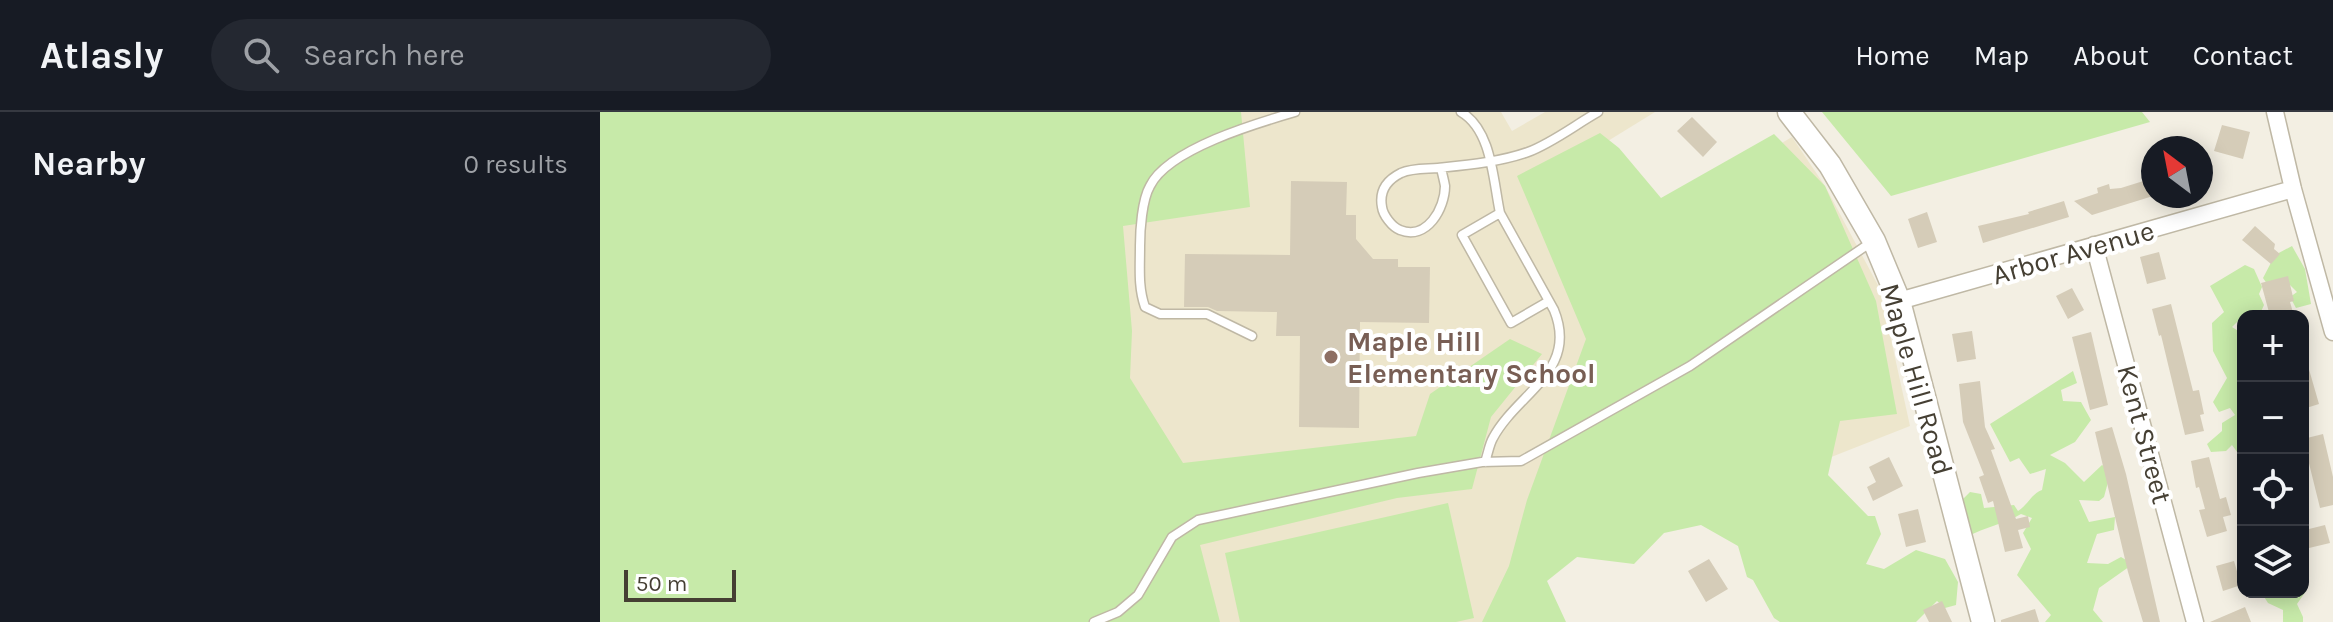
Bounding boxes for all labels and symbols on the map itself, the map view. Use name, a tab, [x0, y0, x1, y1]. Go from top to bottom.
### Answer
north arrow	[2141, 136, 2213, 208]
street label: Arbor Avenue	[1988, 214, 2158, 291]
street label: Maple Hill Road	[1873, 279, 1960, 479]
place label: Maple Hill Elementary School	[1347, 325, 1596, 390]
marker: Maple Hill Elementary School	[1322, 348, 1340, 366]
street label: Kent Street	[2110, 361, 2179, 507]
scale bar	[624, 566, 736, 602]

